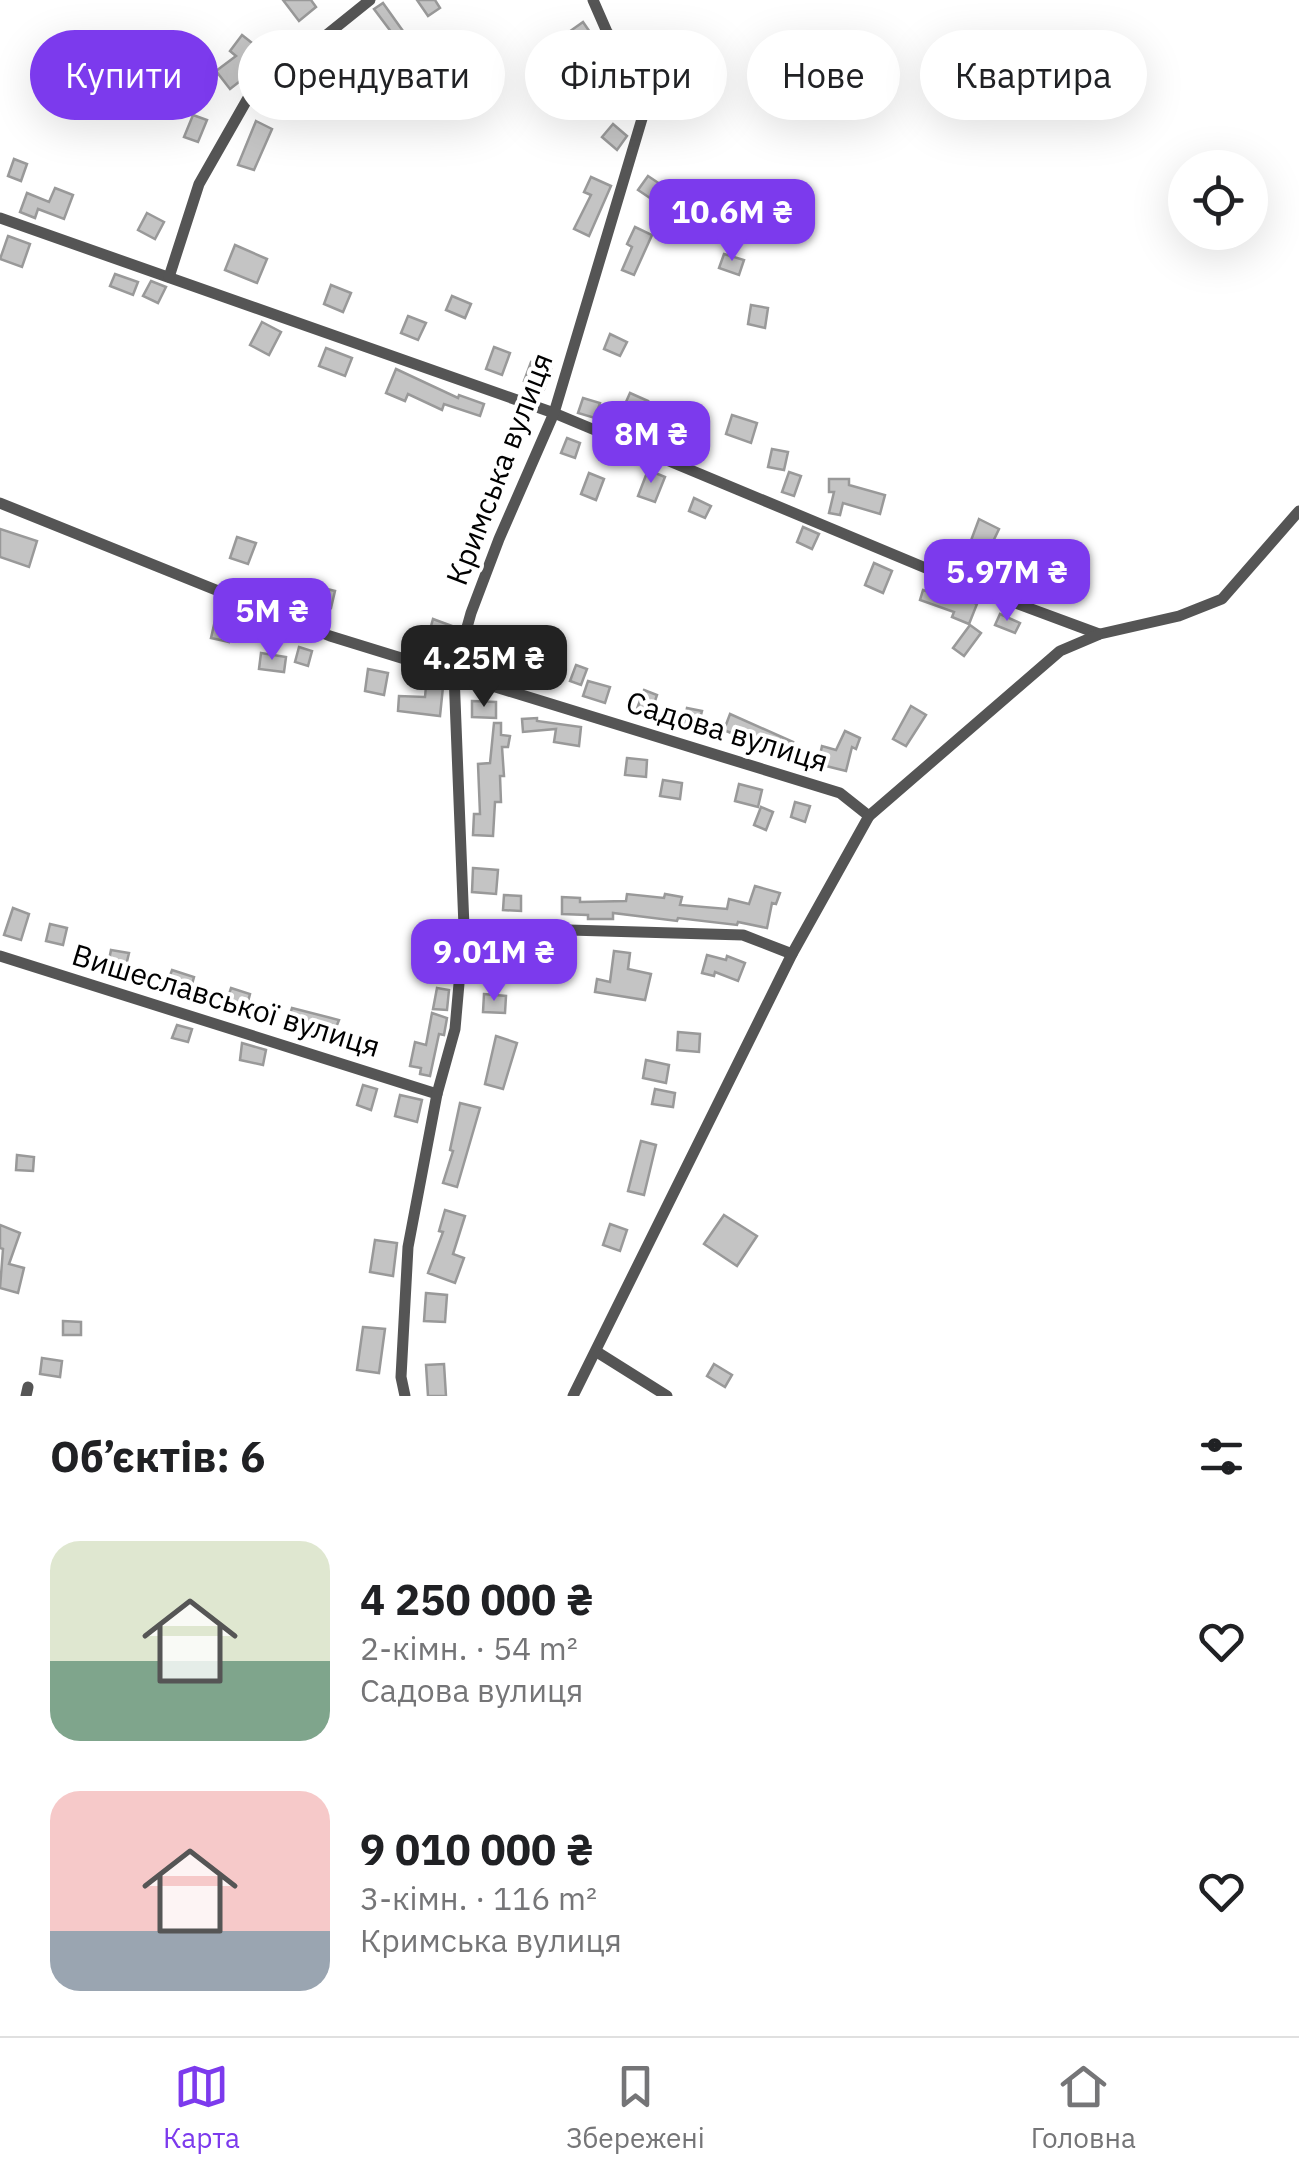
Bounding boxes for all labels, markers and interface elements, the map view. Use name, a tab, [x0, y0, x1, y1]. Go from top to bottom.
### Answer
chip: Купити	[30, 30, 218, 120]
chip: Орендувати	[238, 30, 505, 120]
chip: Фільтри	[525, 30, 727, 120]
chip: Нове	[747, 30, 900, 120]
chip: Квартира	[920, 30, 1147, 120]
map controls	[1168, 150, 1268, 250]
button: locate	[1168, 150, 1268, 250]
pin: 10.6M ₴	[640, 179, 824, 264]
text: 10.6M ₴	[671, 190, 793, 232]
street label: Кримська вулиця	[436, 347, 561, 590]
pin: 8M ₴	[592, 401, 710, 486]
text: 8M ₴	[614, 412, 688, 454]
pin: 5.97M ₴	[915, 539, 1099, 624]
text: 5.97M ₴	[946, 550, 1068, 592]
pin: 5M ₴	[213, 578, 331, 663]
text: 5M ₴	[235, 589, 309, 631]
pin: 4.25M ₴	[392, 625, 576, 710]
text: 4.25M ₴	[423, 636, 545, 678]
street label: Садова вулиця	[622, 681, 833, 780]
pin: 9.01M ₴	[402, 919, 586, 1004]
text: 9.01M ₴	[433, 930, 555, 972]
street label: Вишеславської вулиця	[68, 934, 385, 1065]
text: Об’єктів: 6	[50, 1429, 265, 1484]
icon: filters	[1194, 1429, 1249, 1484]
text: 4 250 000 ₴	[360, 1572, 593, 1627]
icon: home	[130, 1581, 250, 1701]
icon: heart	[1194, 1614, 1249, 1669]
text: 2-кімн. · 54 m²	[360, 1627, 578, 1669]
text: Садова вулиця	[360, 1669, 583, 1711]
text: 9 010 000 ₴	[360, 1822, 593, 1877]
icon: home	[130, 1831, 250, 1951]
icon: heart	[1194, 1864, 1249, 1919]
text: 3-кімн. · 116 m²	[360, 1877, 597, 1919]
text: Кримська вулиця	[360, 1919, 622, 1961]
tab: Карта	[163, 2059, 240, 2156]
tab: Збережені	[566, 2059, 705, 2156]
tab: Головна	[1031, 2059, 1136, 2156]

